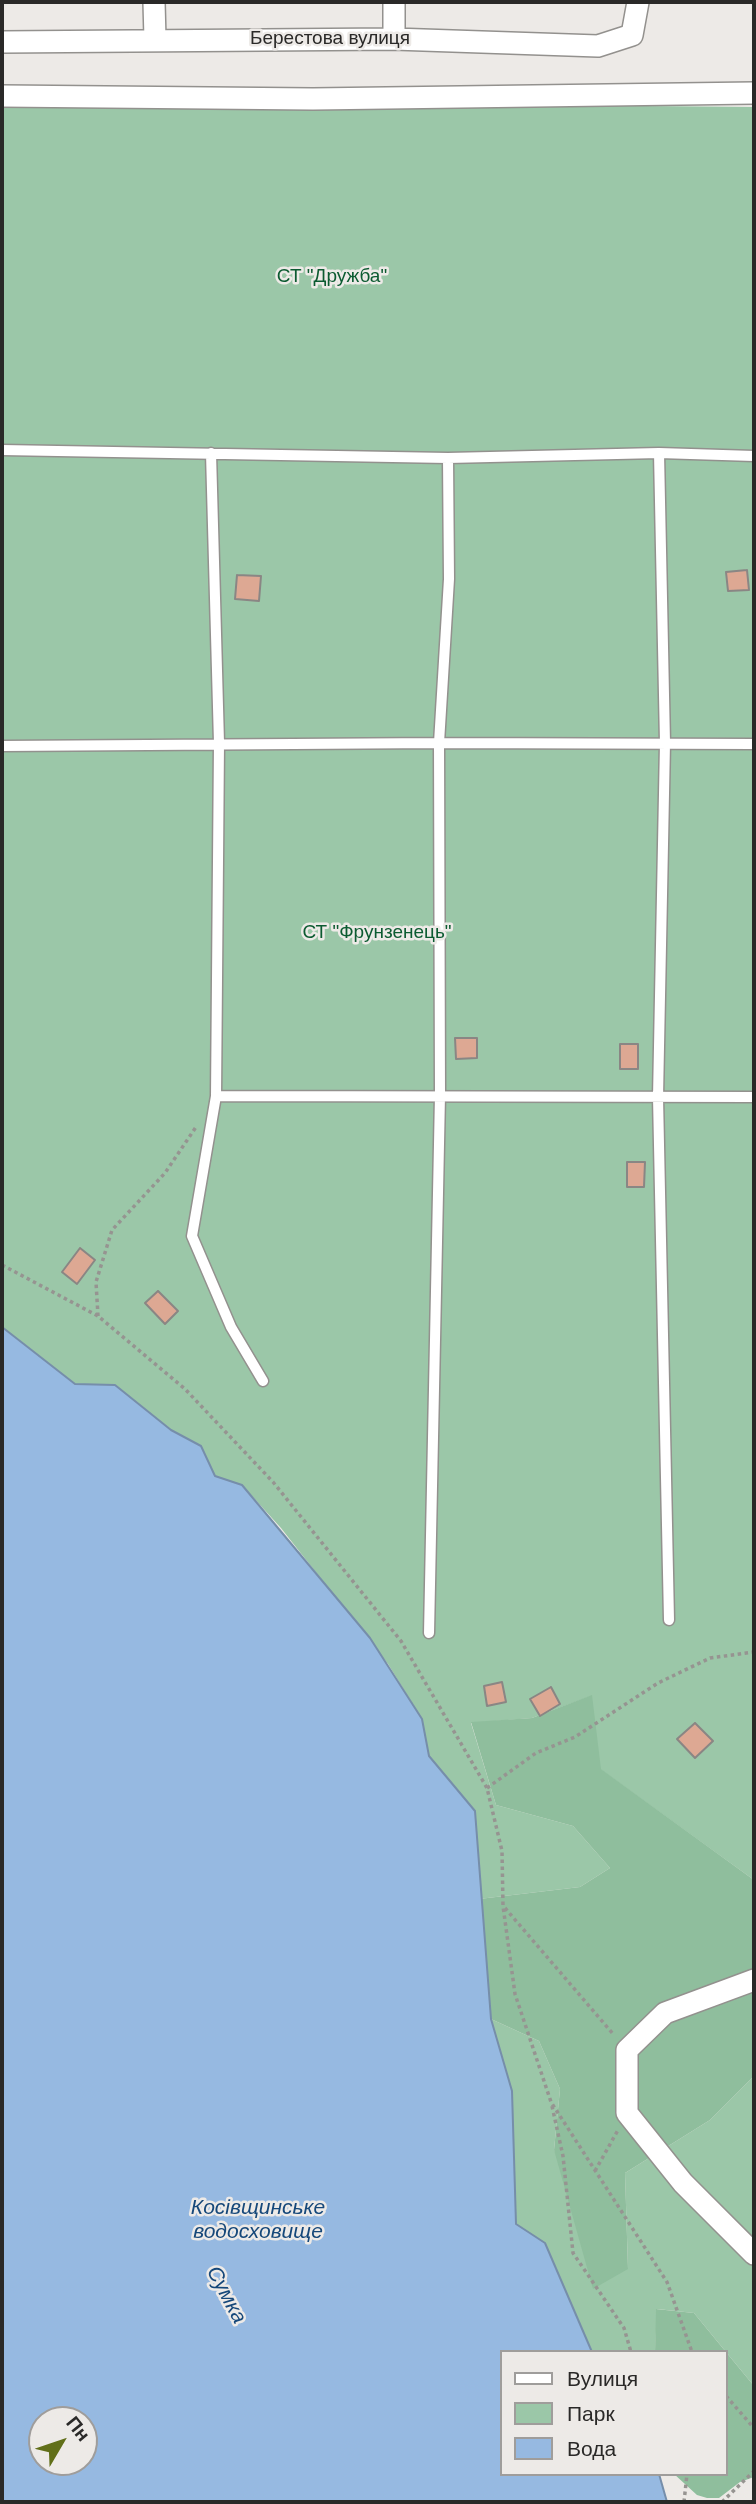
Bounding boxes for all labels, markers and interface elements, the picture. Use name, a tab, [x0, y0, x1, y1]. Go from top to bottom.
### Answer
street label: Берестова вулиця	[250, 28, 410, 50]
park label: СТ "Дружба"	[277, 266, 387, 288]
park label: СТ "Фрунзенець"	[302, 922, 452, 944]
water label: Косівщинське водосховище	[191, 2195, 325, 2245]
water label: Сумка	[200, 2262, 252, 2328]
legend	[500, 2350, 728, 2476]
text: Вулиця	[567, 2367, 638, 2390]
text: Парк	[567, 2402, 615, 2425]
north arrow	[28, 2406, 98, 2476]
text: Пн	[62, 2412, 94, 2445]
text: Вода	[567, 2437, 616, 2460]

